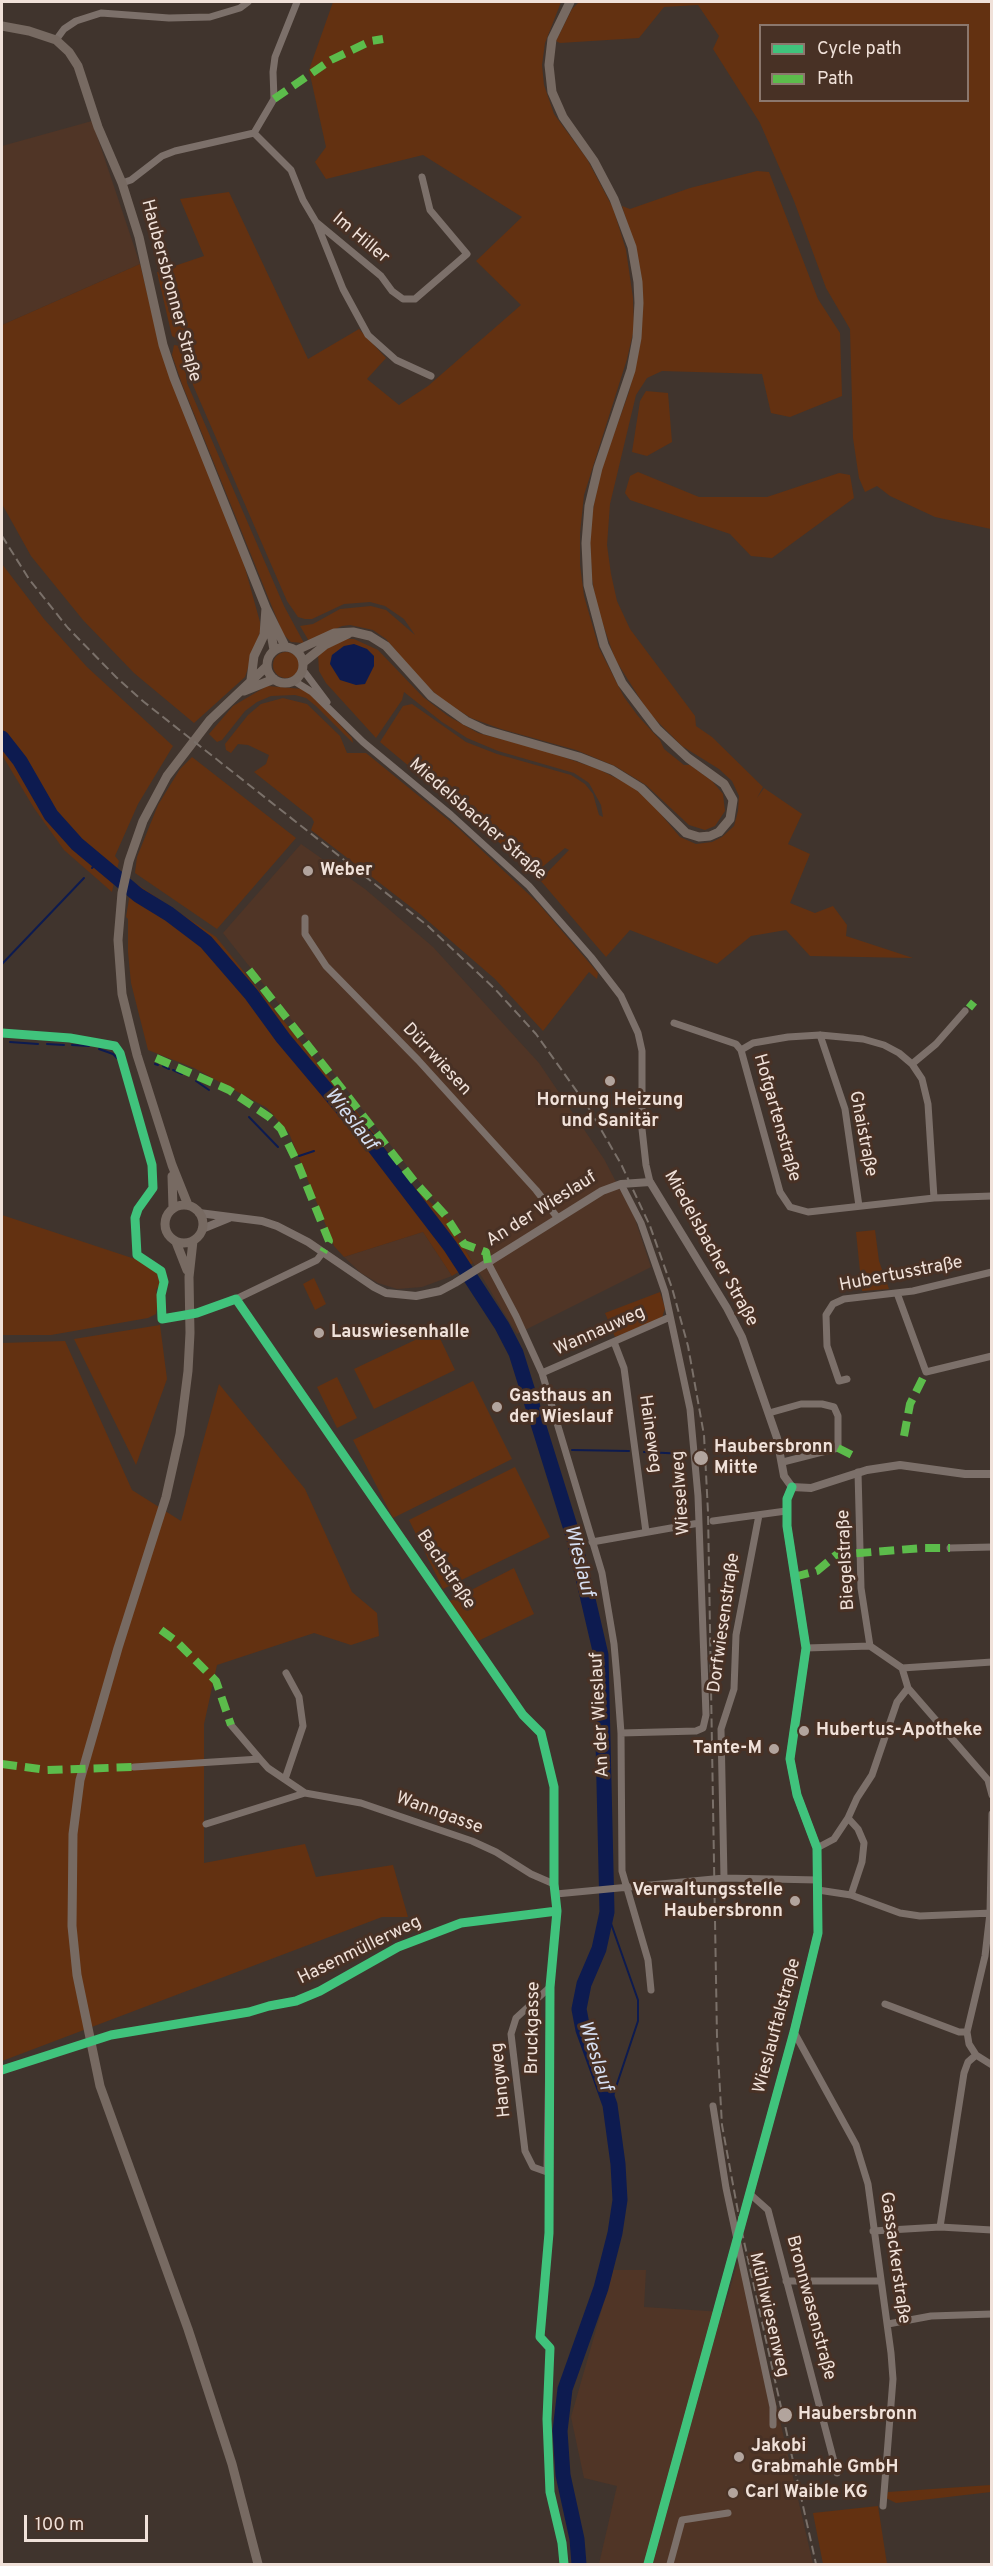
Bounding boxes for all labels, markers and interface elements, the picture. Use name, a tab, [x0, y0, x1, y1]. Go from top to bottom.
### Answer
legend	[759, 24, 969, 102]
text: Cycle path	[817, 38, 902, 61]
text: Path	[817, 68, 854, 91]
street label: Haubersbronner Straße	[135, 197, 205, 385]
street label: Im Hiller	[327, 209, 393, 269]
street label: Miedelsbacher Straße	[404, 754, 550, 886]
place label: Weber	[320, 860, 373, 882]
marker: Weber	[301, 864, 315, 878]
street label: Dürrwiesen	[397, 1019, 475, 1101]
street label: Hofgartenstraße	[747, 1052, 805, 1184]
marker: Hornung Heizung und Sanitär	[603, 1074, 617, 1088]
water label: Wieslauf	[318, 1084, 382, 1156]
street label: Ghaistraße	[843, 1089, 881, 1179]
place label: Hornung Heizung und Sanitär	[537, 1090, 683, 1132]
street label: Miedelsbacher Straße	[658, 1167, 762, 1331]
street label: An der Wieslauf	[483, 1168, 601, 1252]
street label: Hubertusstraße	[837, 1252, 965, 1298]
street label: Wannauweg	[551, 1302, 649, 1362]
place label: Lauswiesenhalle	[331, 1322, 470, 1344]
marker: Lauswiesenhalle	[312, 1326, 326, 1340]
place label: Gasthaus an der Wieslauf	[509, 1386, 613, 1428]
street label: Haineweg	[633, 1393, 665, 1475]
marker: Gasthaus an der Wieslauf	[490, 1400, 504, 1414]
place label: Haubersbronn Mitte	[714, 1437, 833, 1480]
marker: Haubersbronn Mitte	[692, 1449, 710, 1467]
street label: Wieselweg	[668, 1450, 696, 1536]
street label: Biegelstraße	[834, 1509, 860, 1611]
water label: Wieslauf	[558, 1523, 598, 1599]
street label: Bachstraße	[411, 1526, 479, 1614]
street label: Dorfwiesenstraße	[705, 1552, 745, 1694]
street label: An der Wieslauf	[587, 1652, 615, 1778]
place label: Hubertus-Apotheke	[816, 1720, 982, 1742]
marker: Hubertus-Apotheke	[797, 1724, 811, 1738]
place label: Tante-M	[693, 1738, 762, 1760]
marker: Tante-M	[767, 1742, 781, 1756]
street label: Wanngasse	[392, 1788, 486, 1840]
place label: Verwaltungsstelle Haubersbronn	[632, 1880, 783, 1922]
marker: Verwaltungsstelle Haubersbronn	[788, 1894, 802, 1908]
street label: Hasenmüllerweg	[295, 1912, 425, 1990]
street label: Wieslauftalstraße	[750, 1956, 806, 2096]
street label: Bruckgasse	[522, 1981, 546, 2075]
water label: Wieslauf	[571, 2018, 617, 2094]
street label: Hangweg	[487, 2042, 517, 2118]
street label: Gassackerstraße	[874, 2191, 914, 2325]
street label: Bronnwasenstraße	[780, 2233, 840, 2383]
street label: Mühlwiesenweg	[743, 2251, 793, 2379]
place label: Haubersbronn	[798, 2404, 917, 2426]
marker: Haubersbronn	[776, 2406, 794, 2424]
place label: Jakobi Grabmahle GmbH	[751, 2436, 898, 2478]
marker: Jakobi Grabmahle GmbH	[732, 2450, 746, 2464]
place label: Carl Waible KG	[745, 2482, 868, 2504]
marker: Carl Waible KG	[726, 2486, 740, 2500]
scale bar	[27, 2503, 152, 2541]
text: 100 m	[35, 2514, 84, 2537]

